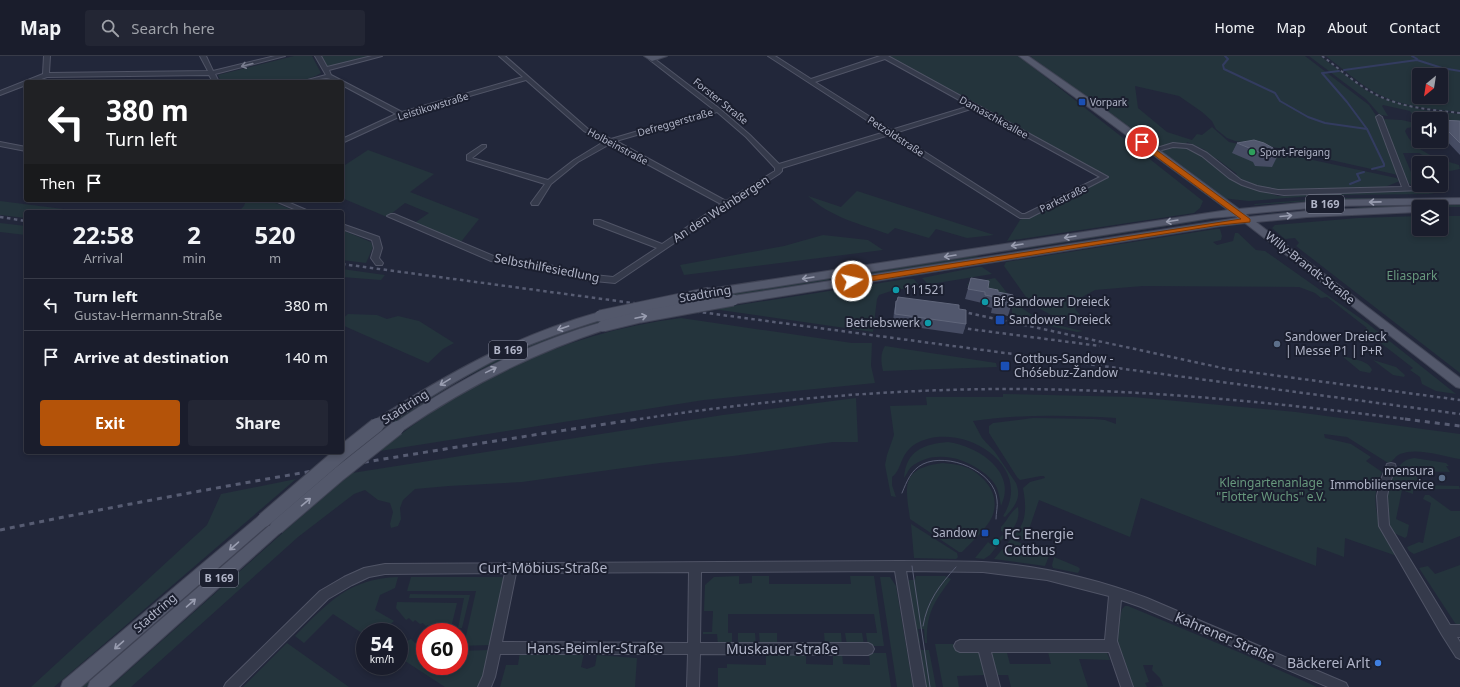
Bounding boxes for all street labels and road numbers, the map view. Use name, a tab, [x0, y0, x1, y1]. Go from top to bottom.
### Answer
street label: Forster Straße	[691, 75, 752, 128]
street label: Leistikowstraße	[396, 88, 470, 123]
street label: Damaschkeallee	[957, 92, 1031, 142]
street label: Defreggerstraße	[636, 104, 715, 139]
street label: Petzoldstraße	[865, 113, 927, 160]
street label: Holbeinstraße	[585, 124, 651, 168]
street label: An den Weinbergen	[669, 171, 772, 246]
street label: Parkstraße	[1037, 180, 1089, 215]
road number: B 169	[1306, 195, 1344, 213]
street label: Willy-Brandt-Straße	[1262, 227, 1359, 308]
street label: Selbsthilfesiedlung	[493, 249, 601, 286]
street label: Stadtring	[678, 281, 732, 306]
road number: B 169	[489, 341, 527, 359]
street label: Stadtring	[378, 385, 431, 428]
street label: Curt-Möbius-Straße	[479, 558, 608, 577]
road number: B 169	[200, 569, 238, 587]
street label: Stadtring	[129, 589, 180, 636]
street label: Kahrener Straße	[1172, 607, 1278, 666]
street label: Hans-Beimler-Straße	[527, 638, 663, 657]
street label: Muskauer Straße	[726, 639, 838, 658]

